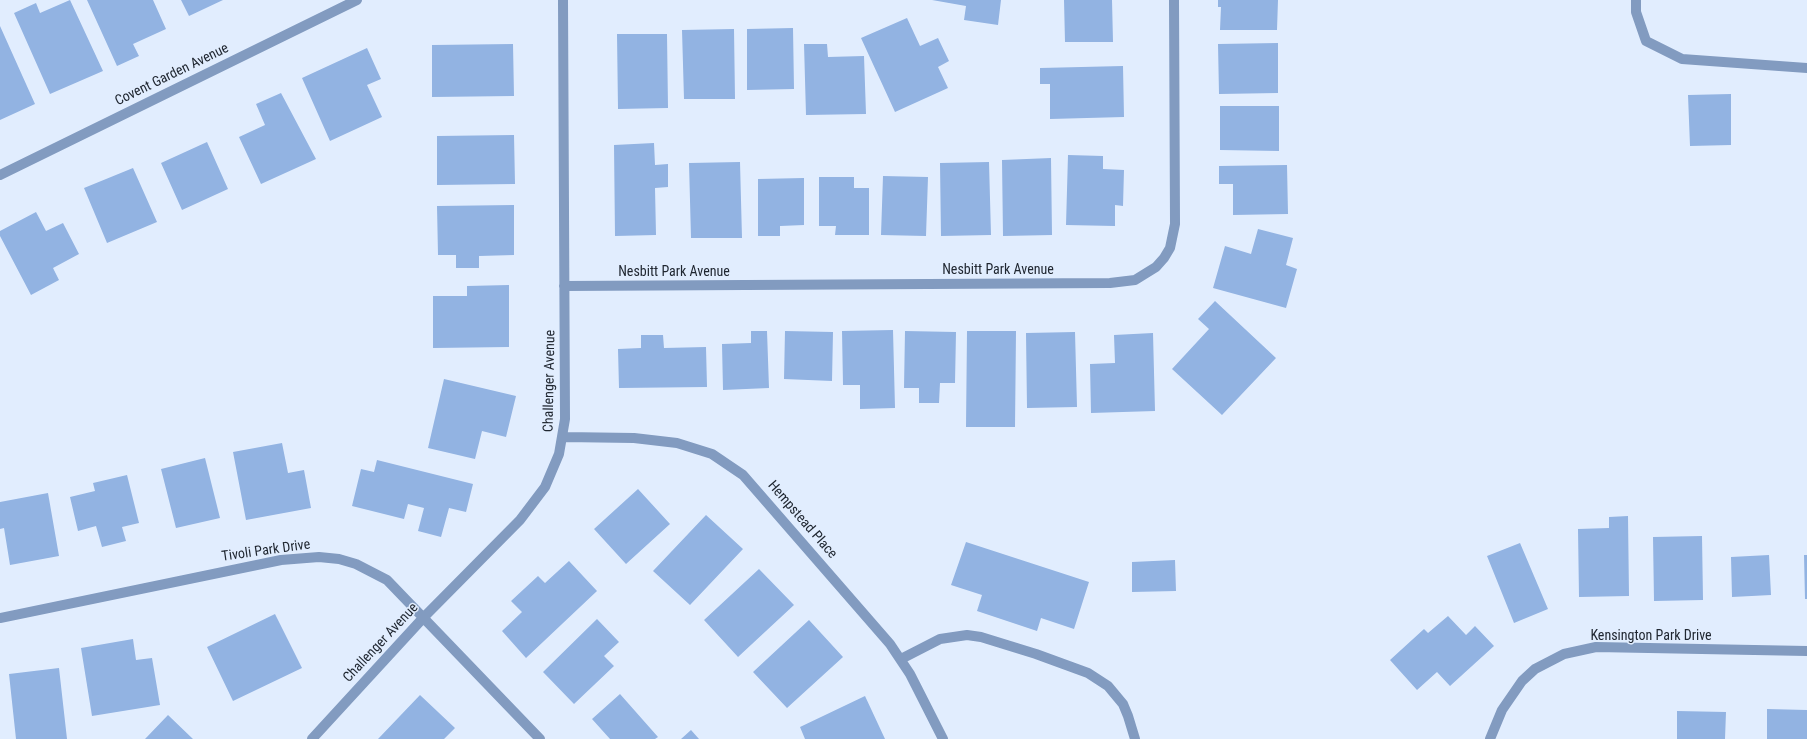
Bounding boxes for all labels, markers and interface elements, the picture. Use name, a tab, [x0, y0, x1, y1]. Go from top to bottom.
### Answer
street label: Covent Garden Avenue	[112, 40, 232, 110]
street label: Nesbitt Park Avenue	[942, 262, 1054, 278]
street label: Nesbitt Park Avenue	[618, 264, 730, 280]
street label: Challenger Avenue	[541, 330, 559, 432]
street label: Hempstead Place	[764, 478, 840, 562]
street label: Tivoli Park Drive	[221, 536, 311, 566]
street label: Challenger Avenue	[340, 600, 422, 686]
street label: Kensington Park Drive	[1590, 628, 1712, 644]

